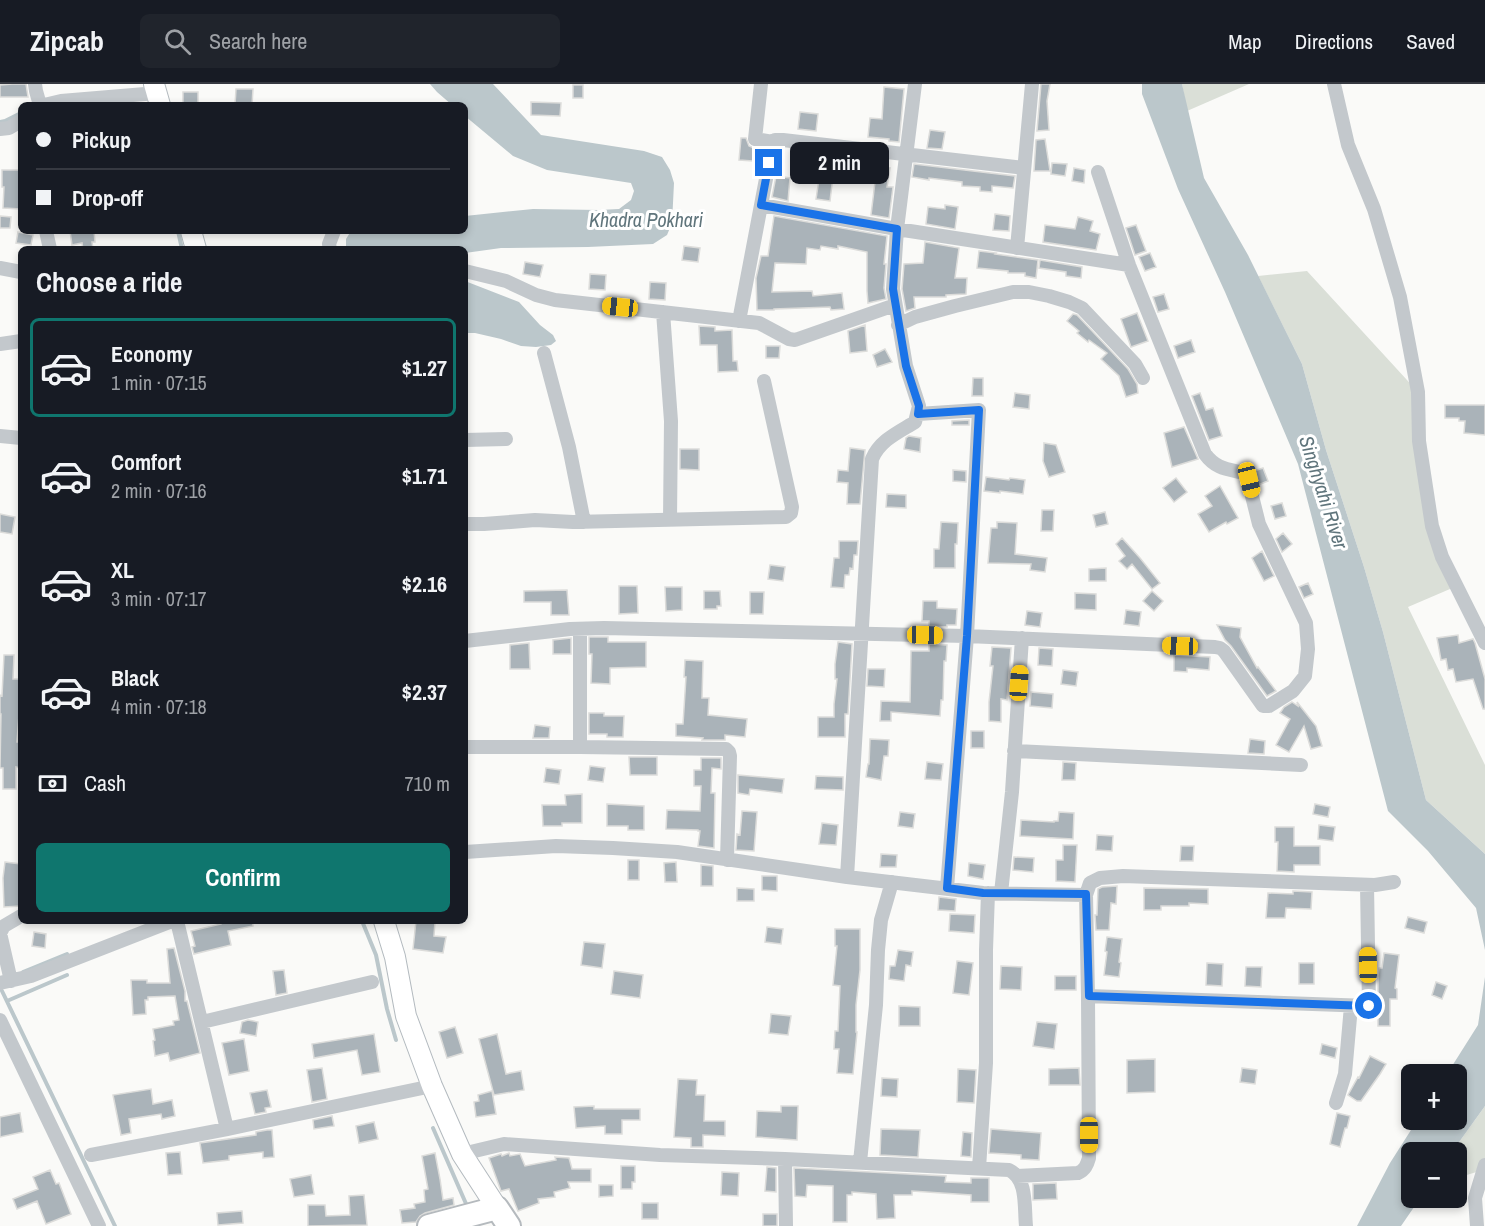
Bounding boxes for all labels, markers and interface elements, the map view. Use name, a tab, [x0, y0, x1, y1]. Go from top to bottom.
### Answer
search box	[140, 14, 560, 68]
text: Zipcab	[30, 22, 104, 60]
icon: search	[161, 25, 194, 58]
text: Search here	[209, 26, 307, 56]
text: Map	[1228, 27, 1262, 56]
text: Directions	[1295, 27, 1373, 56]
text: Saved	[1406, 27, 1455, 56]
text: Pickup	[72, 125, 131, 155]
callout: 2 min	[790, 142, 889, 184]
route end	[755, 149, 782, 176]
text: 2 min	[818, 149, 861, 176]
text: Drop-off	[72, 183, 143, 213]
water label: Khadra Pokhari	[589, 206, 703, 233]
text: Choose a ride	[36, 264, 182, 300]
car	[601, 296, 639, 318]
text: Economy	[111, 339, 192, 369]
icon: car	[39, 341, 93, 395]
text: $1.27	[402, 353, 447, 383]
text: 1 min · 07:15	[111, 369, 207, 396]
water label: Singhyahi River	[1293, 432, 1355, 553]
text: Comfort	[111, 447, 181, 477]
icon: car	[39, 449, 93, 503]
car	[1236, 460, 1262, 500]
text: $1.71	[402, 461, 447, 491]
text: 2 min · 07:16	[111, 477, 207, 504]
text: XL	[111, 555, 134, 585]
icon: car	[39, 557, 93, 611]
text: $2.16	[402, 569, 447, 599]
text: 3 min · 07:17	[111, 585, 207, 612]
car	[907, 626, 943, 644]
car	[1162, 636, 1198, 656]
text: Black	[111, 663, 159, 693]
car	[1009, 664, 1029, 702]
icon: car	[39, 665, 93, 719]
text: $2.37	[402, 677, 447, 707]
text: 4 min · 07:18	[111, 693, 207, 720]
icon: cash	[36, 767, 69, 800]
text: Cash	[84, 768, 126, 798]
text: 710 m	[404, 770, 450, 797]
button: Confirm	[36, 843, 450, 912]
car	[1359, 947, 1377, 983]
route start	[1355, 992, 1382, 1019]
map controls	[1401, 1064, 1467, 1208]
button: +	[1401, 1064, 1467, 1130]
car	[1080, 1117, 1098, 1153]
button: −	[1401, 1142, 1467, 1208]

